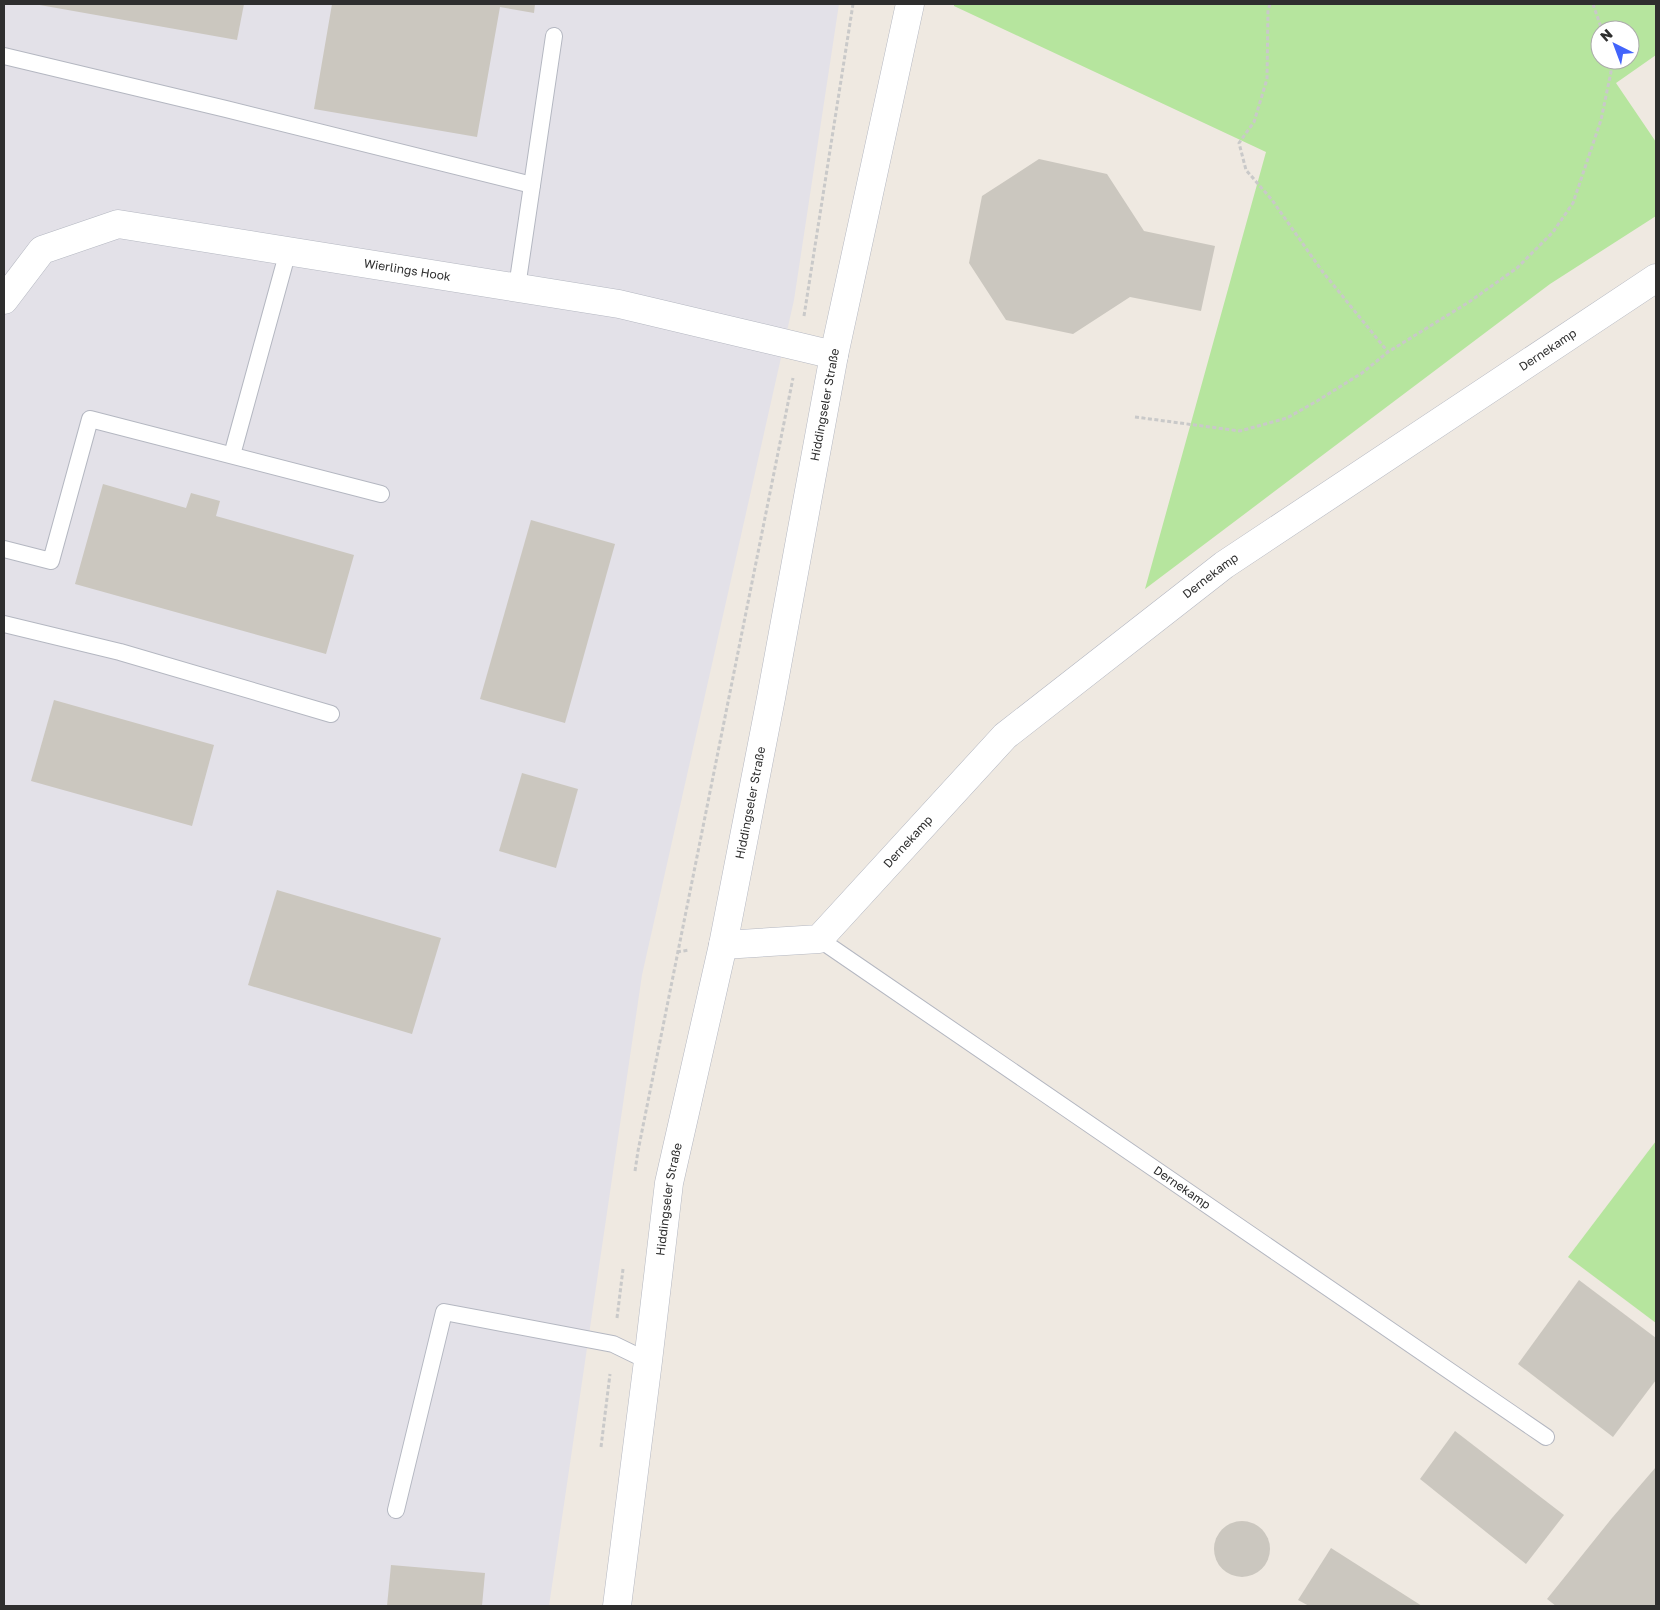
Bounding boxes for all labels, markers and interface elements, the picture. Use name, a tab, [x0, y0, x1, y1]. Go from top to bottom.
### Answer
north arrow	[1590, 20, 1640, 70]
text: N	[1596, 25, 1616, 45]
street label: Wierlings Hook	[363, 255, 452, 284]
street label: Dernekamp	[1516, 325, 1579, 374]
street label: Hiddingseler Straße	[807, 347, 842, 462]
street label: Dernekamp	[1179, 550, 1241, 601]
street label: Hiddingseler Straße	[732, 745, 768, 860]
street label: Dernekamp	[880, 812, 935, 871]
street label: Hiddingseler Straße	[652, 1141, 685, 1257]
street label: Dernekamp	[1151, 1162, 1214, 1212]

